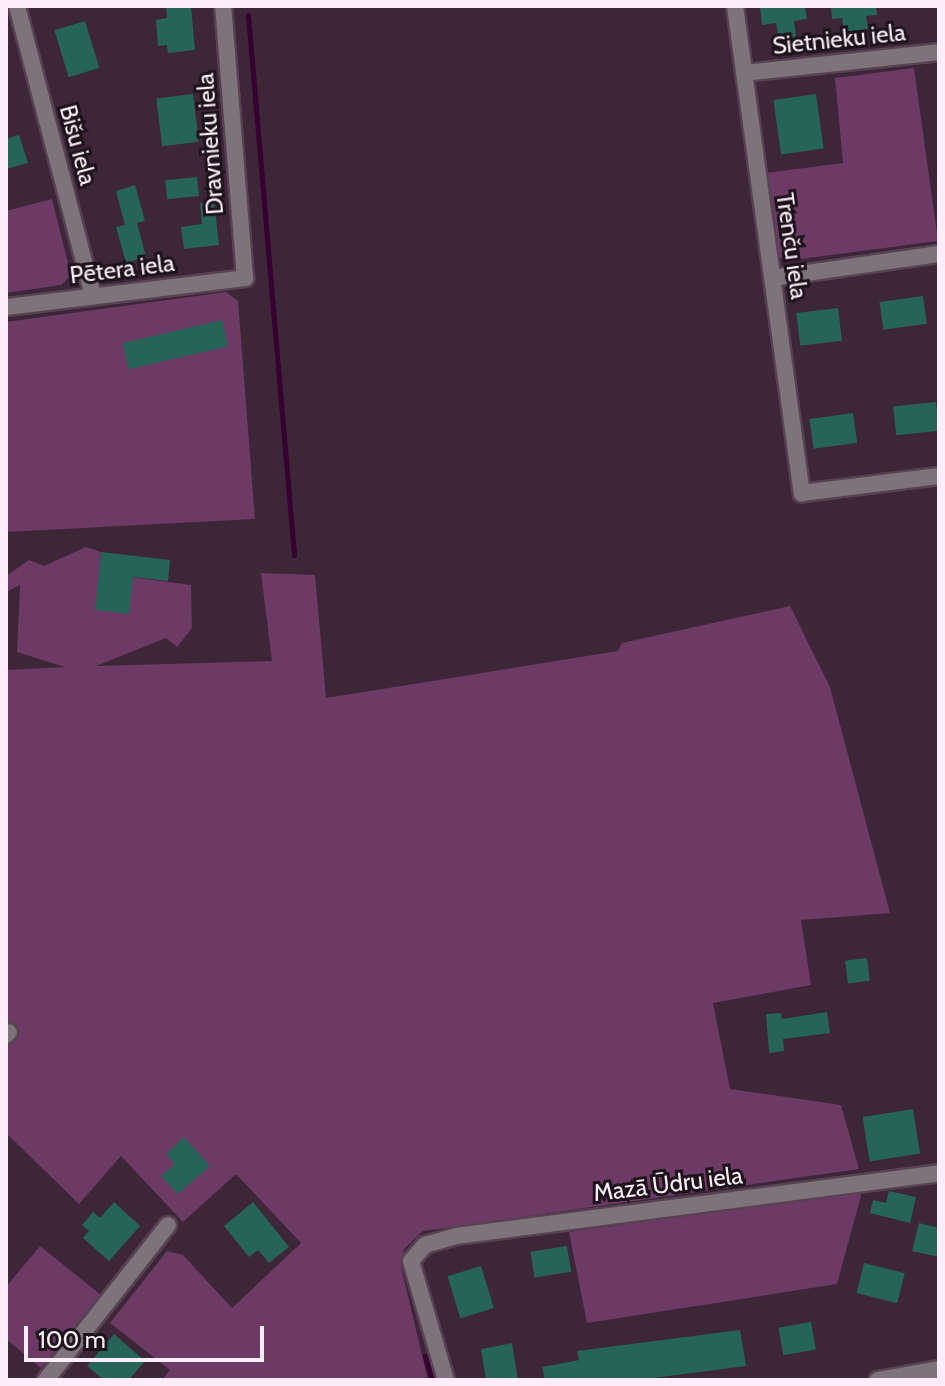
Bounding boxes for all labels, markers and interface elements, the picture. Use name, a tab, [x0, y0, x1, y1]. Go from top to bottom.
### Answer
street label: Sietnieku iela	[771, 18, 907, 60]
street label: Dravnieku iela	[191, 72, 229, 216]
street label: Bišu iela	[54, 102, 102, 188]
street label: Trenču iela	[770, 191, 814, 301]
street label: Pētera iela	[68, 248, 176, 290]
street label: Mazā Ūdru iela	[592, 1161, 744, 1207]
scale bar	[28, 1310, 268, 1360]
text: 100 m	[38, 1325, 106, 1354]

